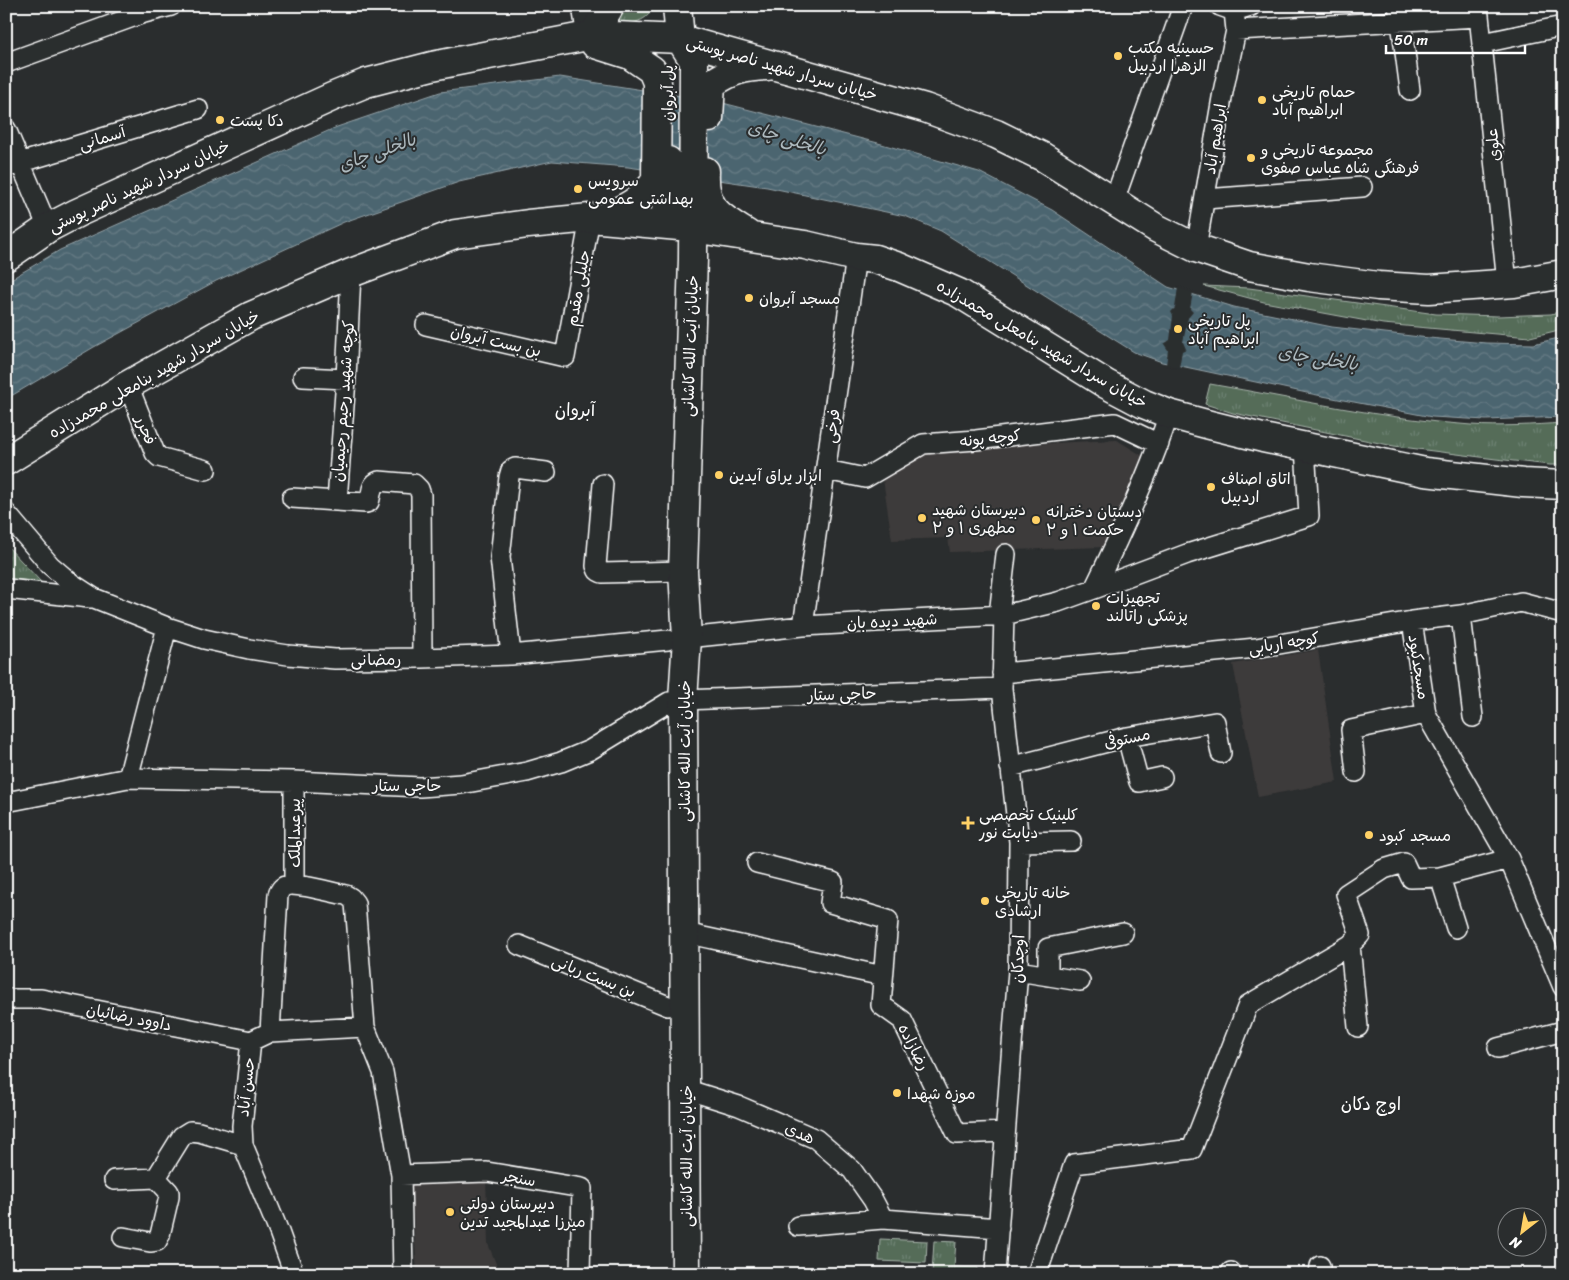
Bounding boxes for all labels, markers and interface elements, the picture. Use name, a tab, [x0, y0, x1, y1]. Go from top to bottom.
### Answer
scale bar	[1386, 22, 1525, 54]
street label: خیابان سردار شهید ناصر پوستی	[683, 27, 881, 109]
text: 50 m	[1394, 27, 1429, 53]
place label: حسینیه مکتب الزهرا اردبیل	[1128, 33, 1214, 80]
marker: حسینیه مکتب الزهرا اردبیل	[1112, 50, 1124, 62]
street label: پل آبروان	[653, 65, 682, 121]
place label: حمام تاریخی ابراهیم آباد	[1272, 77, 1355, 124]
marker: حمام تاریخی ابراهیم آباد	[1256, 94, 1268, 106]
street label: ابراهیم آباد	[1195, 102, 1235, 176]
place label: دکا پست	[230, 106, 284, 135]
water label: بالخلی چای	[744, 111, 831, 165]
marker: دکا پست	[214, 114, 226, 126]
street label: آسمانی	[75, 117, 130, 159]
water label: بالخلی چای	[334, 123, 421, 181]
street label: علوی	[1477, 127, 1509, 163]
street label: خیابان سردار شهید ناصر پوستی	[43, 131, 235, 241]
place label: مجموعه تاریخی و فرهنگی شاه عباس صفوی	[1259, 135, 1419, 182]
marker: مجموعه تاریخی و فرهنگی شاه عباس صفوی	[1245, 152, 1257, 164]
place label: سرویس بهداشتی عمومی	[588, 166, 694, 213]
marker: سرویس بهداشتی عمومی	[572, 183, 584, 195]
street label: جلیلی مقدم	[557, 247, 599, 329]
street label: خیابان سردار شهید بنامعلی محمدزاده	[931, 271, 1153, 417]
street label: خیابان آیت الله کاشانی	[673, 275, 707, 417]
place label: مسجد آبروان	[759, 284, 840, 313]
marker: مسجد آبروان	[743, 292, 755, 304]
street label: خیابان سردار شهید بنامعلی محمدزاده	[43, 301, 265, 447]
place label: پل تاریخی ابراهیم آباد	[1188, 306, 1259, 353]
street label: بن بست آبروان	[448, 316, 544, 366]
street label: کوچه شهید رحیم رحیمیان	[323, 319, 363, 483]
marker: پل تاریخی ابراهیم آباد	[1172, 323, 1184, 335]
water label: بالخلی چای	[1276, 336, 1361, 380]
district label: آبروان	[555, 394, 597, 426]
street label: فرخی	[815, 407, 849, 445]
street label: فجرر	[126, 409, 165, 449]
street label: کوچه پونه	[958, 420, 1023, 456]
place label: ابزار یراق آیدین	[729, 461, 822, 490]
place label: اتاق اصناف اردبیل	[1221, 464, 1291, 511]
marker: ابزار یراق آیدین	[713, 469, 725, 481]
marker: اتاق اصناف اردبیل	[1205, 481, 1217, 493]
place label: دبیرستان شهید مطهری ۱ و ۲	[932, 495, 1026, 542]
place label: دبستان دخترانه حکمت ۱ و ۲	[1046, 497, 1142, 544]
marker: دبیرستان شهید مطهری ۱ و ۲	[916, 512, 928, 524]
marker: دبستان دخترانه حکمت ۱ و ۲	[1030, 514, 1042, 526]
place label: تجهیزات پزشکی راتالند	[1106, 583, 1188, 630]
marker: تجهیزات پزشکی راتالند	[1090, 600, 1102, 612]
street label: شهید دیده بان	[846, 604, 938, 638]
street label: کوچه اربابی	[1246, 623, 1322, 663]
street label: مسجدکبود	[1400, 632, 1438, 702]
street label: رمضانی	[351, 645, 401, 674]
street label: حاجی ستار	[805, 678, 877, 710]
street label: خیابان آیت الله کاشانی	[670, 680, 699, 822]
street label: مستوفی	[1101, 719, 1153, 757]
street label: حاجی ستار	[370, 771, 442, 800]
street label: پیرعبدالملک	[280, 798, 309, 868]
place label: کلینیک تخصصی دیابت نور	[978, 800, 1078, 847]
marker: کلینیک تخصصی دیابت نور	[961, 816, 975, 830]
place label: مسجد کبود	[1379, 821, 1451, 850]
marker: مسجد کبود	[1363, 829, 1375, 841]
place label: خانه تاریخی ارشادی	[995, 878, 1070, 925]
marker: خانه تاریخی ارشادی	[979, 895, 991, 907]
street label: اوچدکان	[1003, 934, 1033, 984]
street label: بن بست ربانی	[547, 946, 641, 1006]
street label: داوود رضائیان	[84, 994, 174, 1040]
street label: رضازاده	[890, 1018, 938, 1076]
street label: حسن آباد	[228, 1056, 264, 1118]
place label: موزه شهدا	[907, 1079, 976, 1108]
street label: خیابان آیت الله کاشانی	[672, 1085, 701, 1227]
marker: موزه شهدا	[891, 1087, 903, 1099]
district label: اوچ دکان	[1341, 1088, 1401, 1120]
street label: هدی	[780, 1113, 820, 1153]
street label: سنجر	[498, 1160, 538, 1195]
place label: دبیرستان دولتی میرزا عبدالمجید تدین	[460, 1189, 586, 1236]
marker: دبیرستان دولتی میرزا عبدالمجید تدین	[444, 1206, 456, 1218]
north arrow	[1496, 1208, 1546, 1258]
text: N	[1505, 1229, 1527, 1256]

